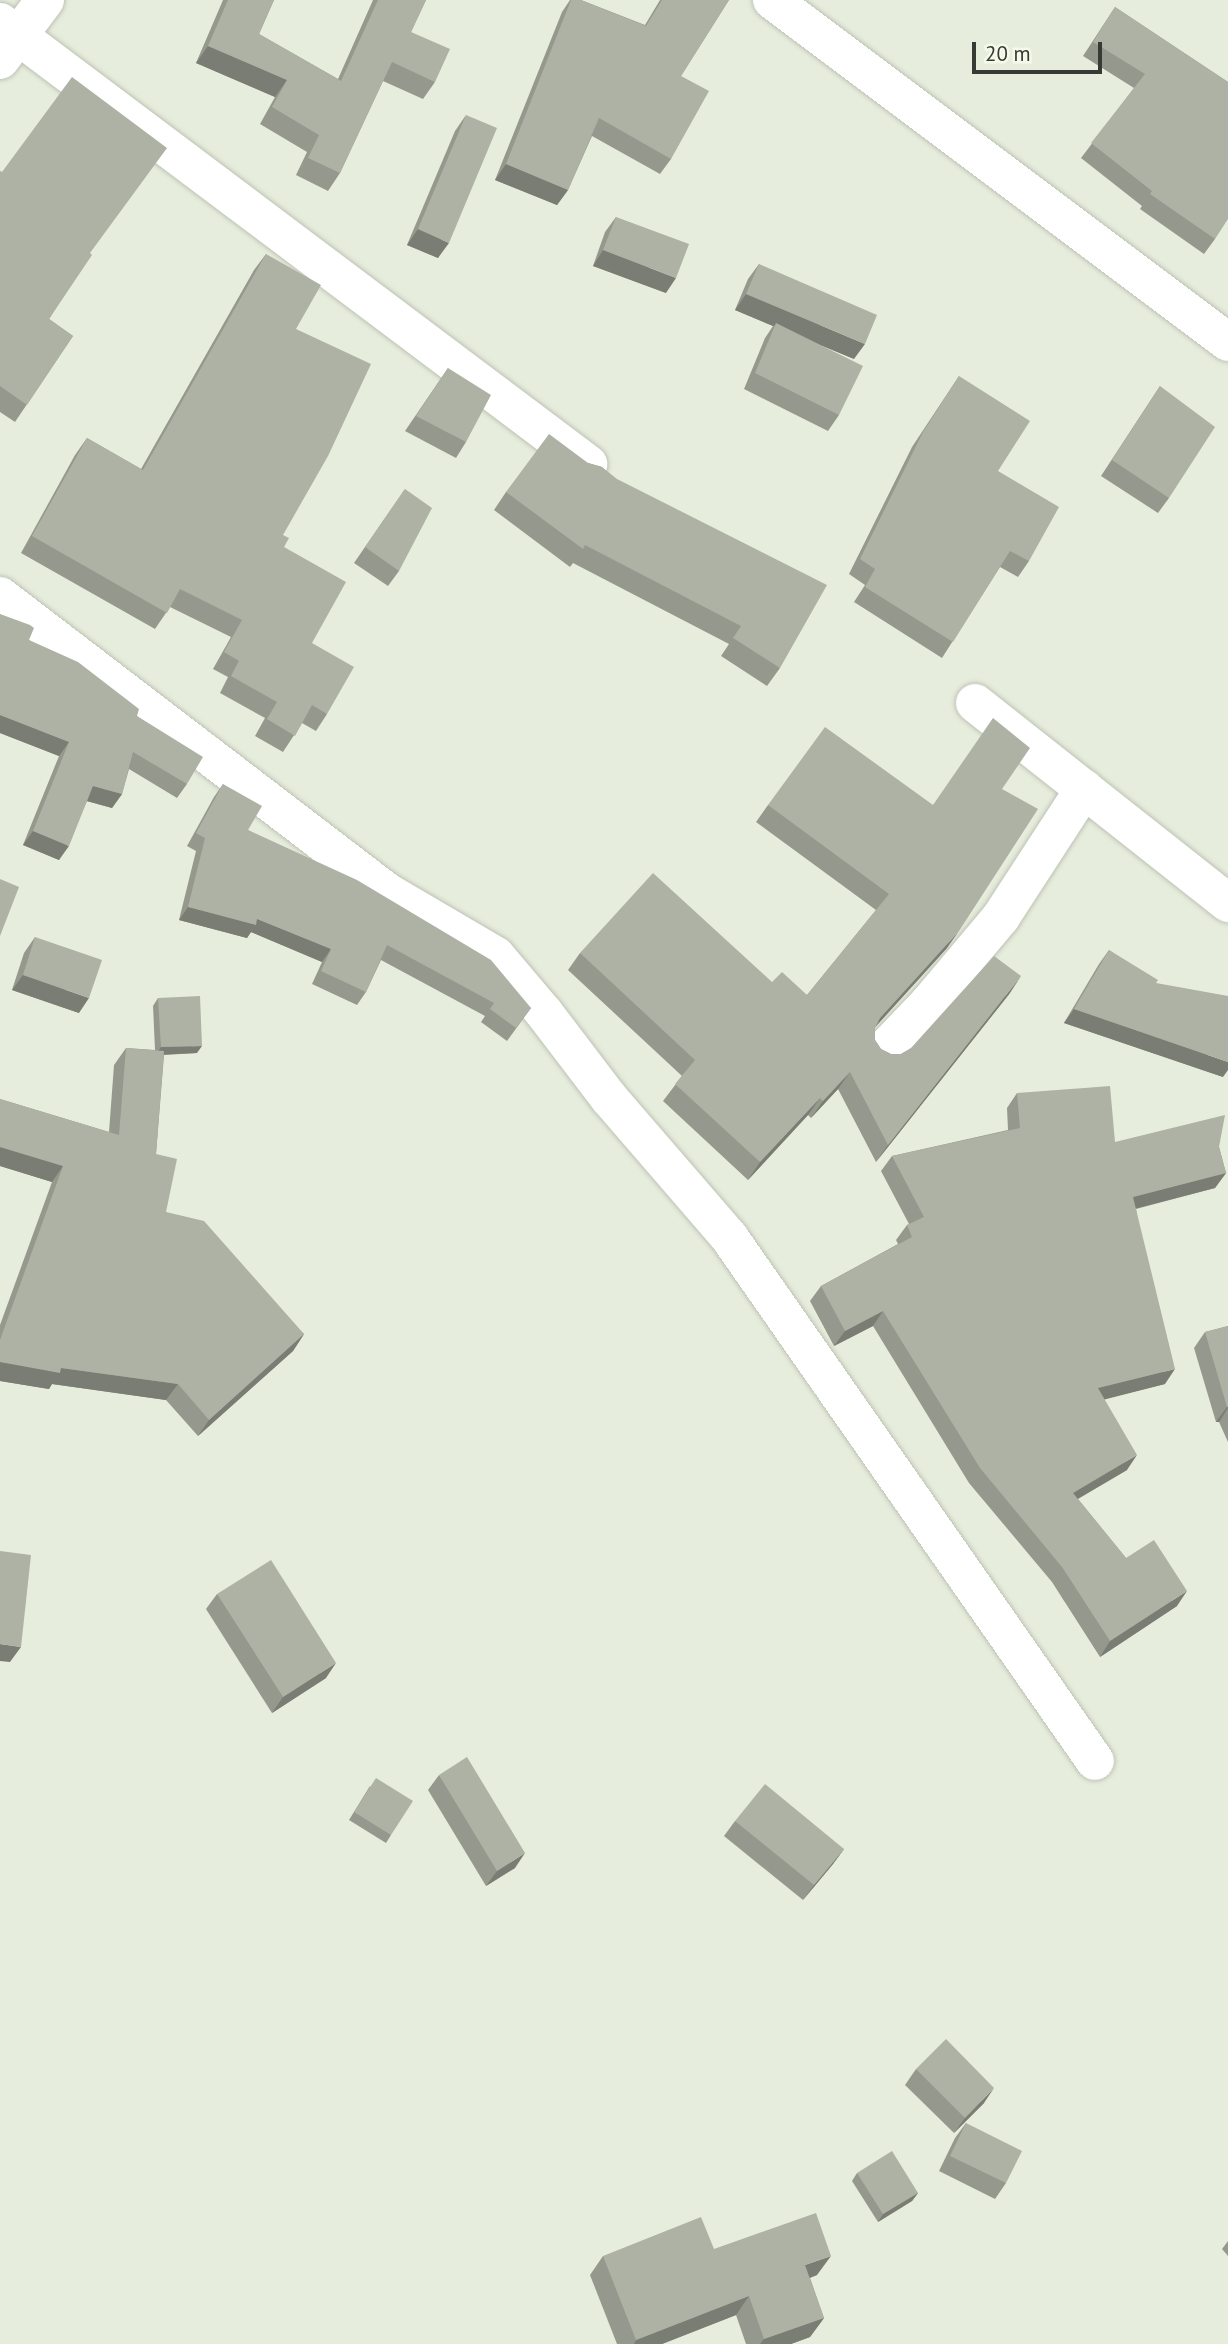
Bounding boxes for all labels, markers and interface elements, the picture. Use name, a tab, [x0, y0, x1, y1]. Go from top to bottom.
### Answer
scale bar	[976, 28, 1106, 72]
text: 20 m	[985, 40, 1031, 67]

